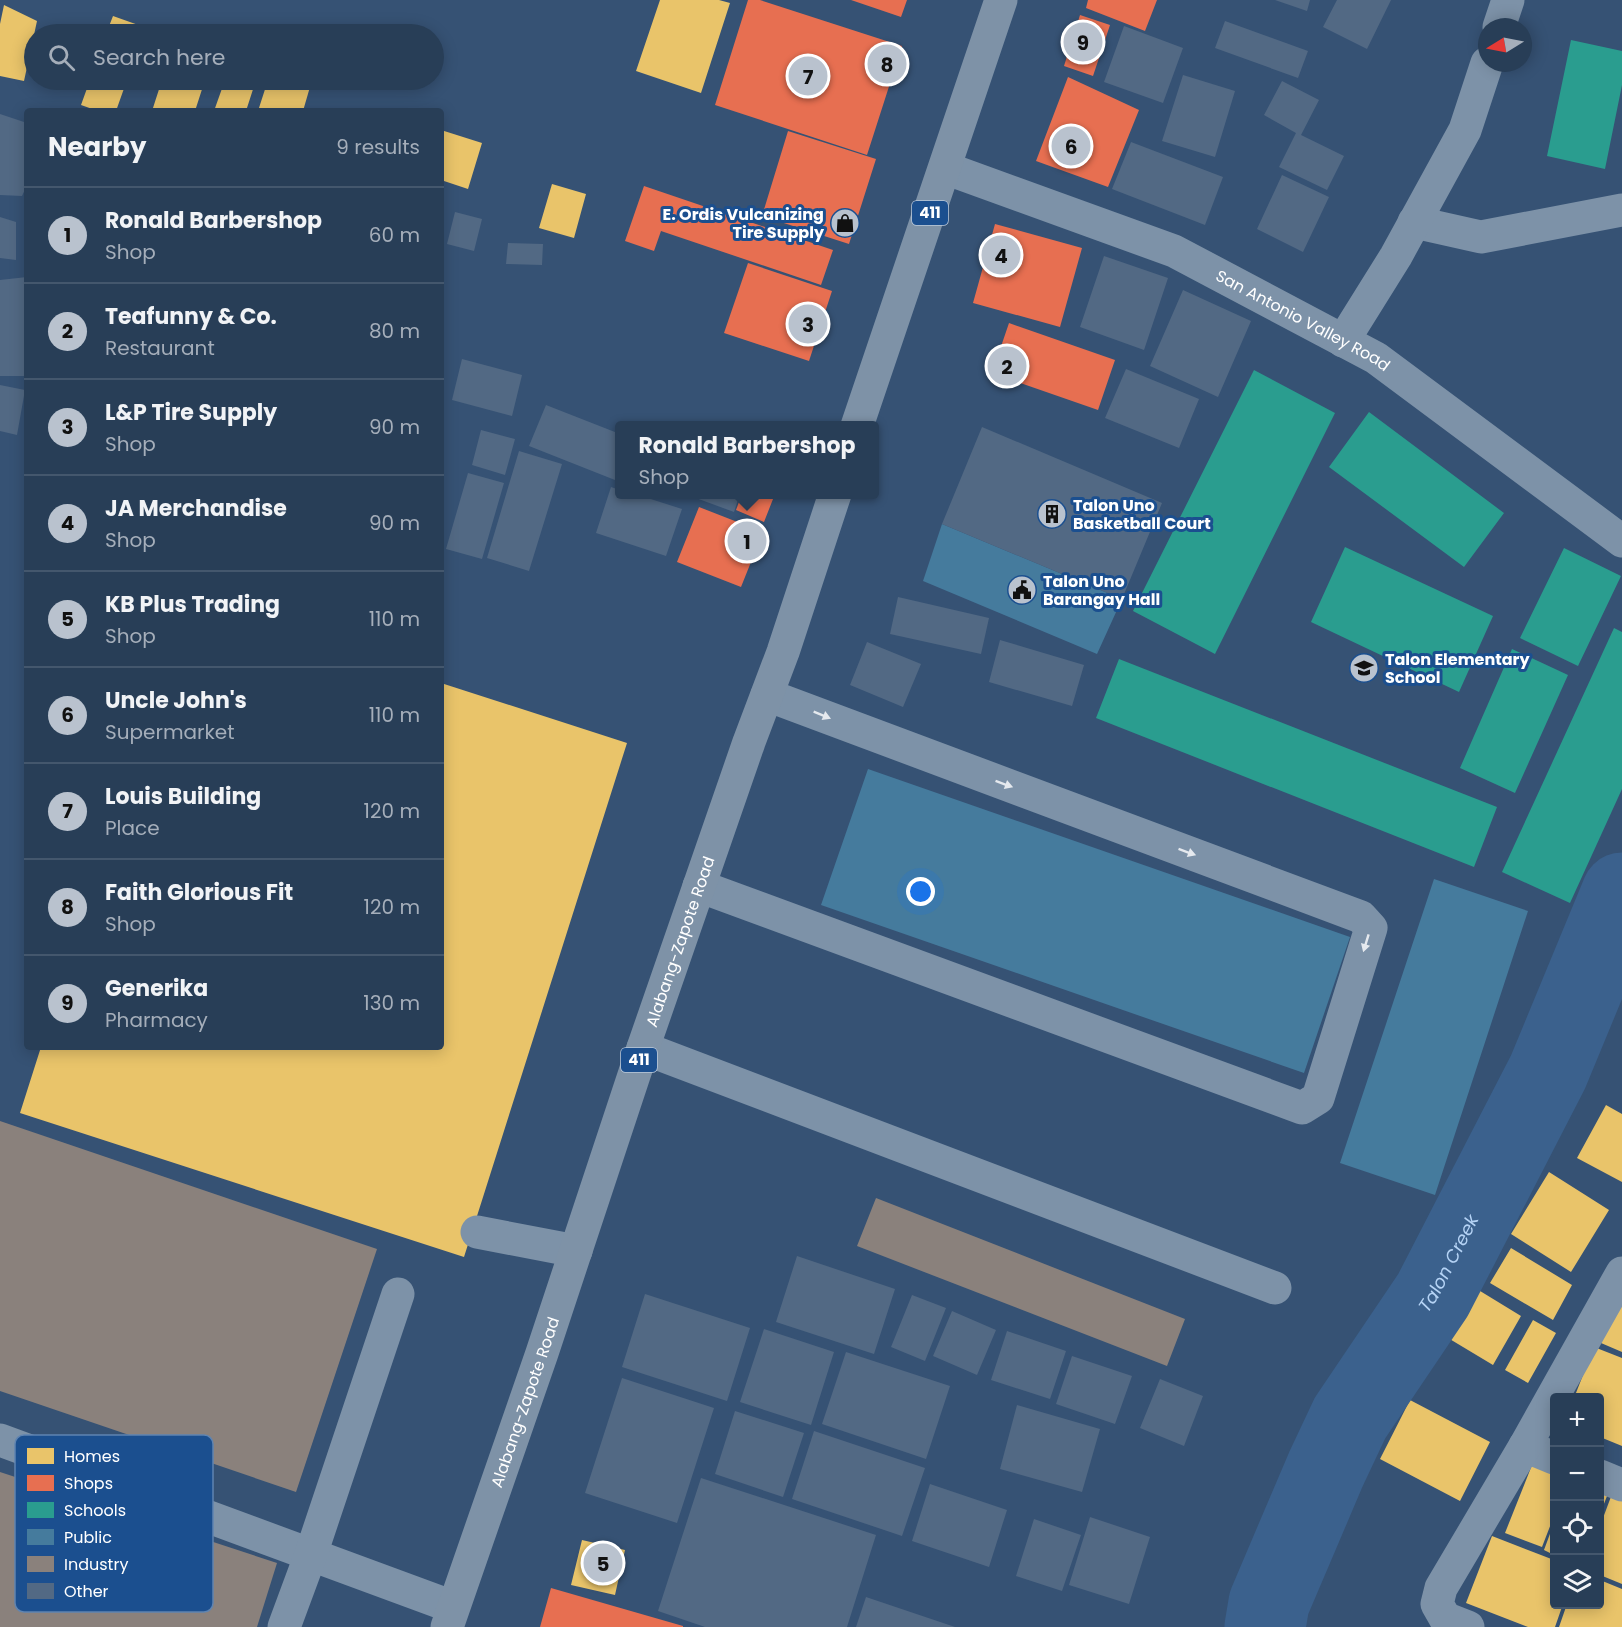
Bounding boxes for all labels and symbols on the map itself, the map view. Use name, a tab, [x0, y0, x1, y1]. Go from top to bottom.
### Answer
north arrow	[1478, 18, 1532, 72]
pin: 9	[1064, 20, 1102, 64]
pin: 8	[868, 42, 906, 86]
pin: 7	[788, 54, 828, 98]
pin: 6	[1052, 124, 1090, 168]
road number: 411	[912, 201, 948, 225]
place label: E. Ordis Vulcanizing Tire Supply	[663, 203, 825, 244]
shop icon: E. Ordis Vulcanizing Tire Supply	[829, 207, 861, 239]
pin: 4	[982, 232, 1020, 278]
street label: San Antonio Valley Road	[1212, 264, 1395, 377]
pin: 3	[788, 302, 828, 346]
pin: 2	[988, 344, 1026, 388]
place label: Talon Uno Basketball Court	[1073, 494, 1211, 535]
building icon: Talon Uno Basketball Court	[1036, 498, 1068, 530]
pin: 1	[728, 518, 766, 564]
place label: Talon Uno Barangay Hall	[1043, 570, 1160, 611]
public building icon: Talon Uno Barangay Hall	[1006, 574, 1038, 606]
place label: Talon Elementary School	[1385, 648, 1530, 689]
school or university icon: Talon Elementary School	[1348, 652, 1380, 684]
one-way arrow	[813, 710, 831, 720]
one-way arrow	[995, 779, 1013, 789]
one-way arrow	[1178, 848, 1196, 857]
street label: Alabang-Zapote Road	[640, 853, 721, 1030]
your location	[906, 877, 935, 906]
one-way arrow	[1361, 934, 1370, 952]
road number: 411	[621, 1048, 657, 1072]
water label: Talon Creek	[1412, 1209, 1485, 1317]
street label: Alabang-Zapote Road	[485, 1314, 565, 1491]
legend	[15, 1435, 213, 1612]
text: Homes	[64, 1445, 120, 1468]
text: Shops	[64, 1472, 113, 1495]
text: Schools	[64, 1499, 126, 1522]
text: Public	[64, 1526, 112, 1549]
pin: 5	[584, 1540, 622, 1586]
text: Industry	[64, 1553, 128, 1576]
text: Other	[64, 1580, 109, 1603]

